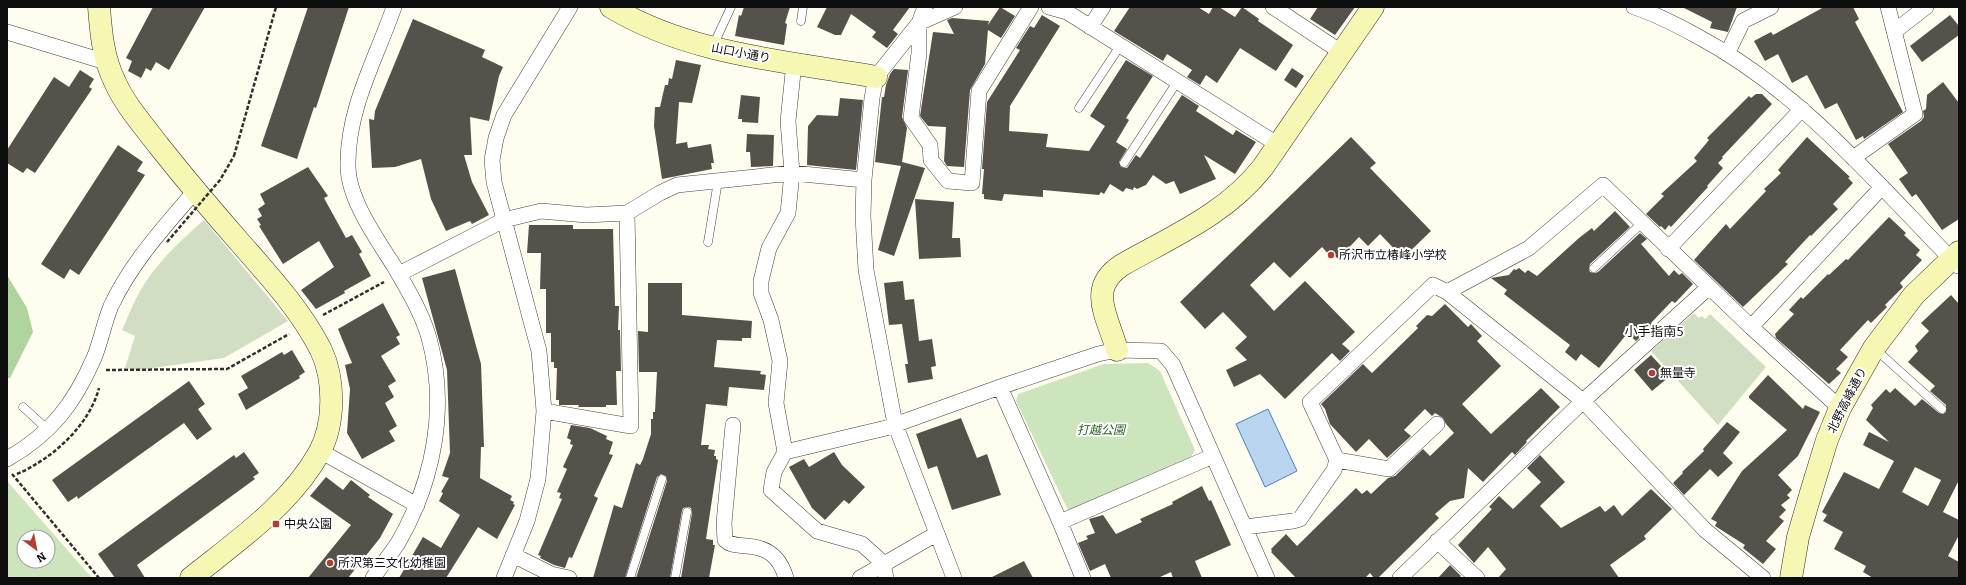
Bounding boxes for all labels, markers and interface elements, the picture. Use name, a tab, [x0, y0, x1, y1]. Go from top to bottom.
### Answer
street label: 山口小通り	[710, 40, 772, 66]
place label: 所沢市立椿峰小学校	[1339, 248, 1447, 262]
marker: 所沢市立椿峰小学校	[1326, 250, 1336, 260]
district label: 小手指南5	[1625, 324, 1684, 339]
street label: 北野高峰通り	[1824, 365, 1870, 435]
place label: 無量寺	[1660, 366, 1696, 380]
marker: 無量寺	[1647, 368, 1657, 378]
park label: 打越公園	[1077, 423, 1127, 437]
place label: 中央公園	[284, 517, 332, 531]
marker: 中央公園	[271, 519, 281, 529]
north arrow	[16, 529, 56, 569]
text: N	[34, 549, 48, 565]
place label: 所沢第三文化幼稚園	[338, 556, 446, 570]
marker: 所沢第三文化幼稚園	[325, 558, 335, 568]

